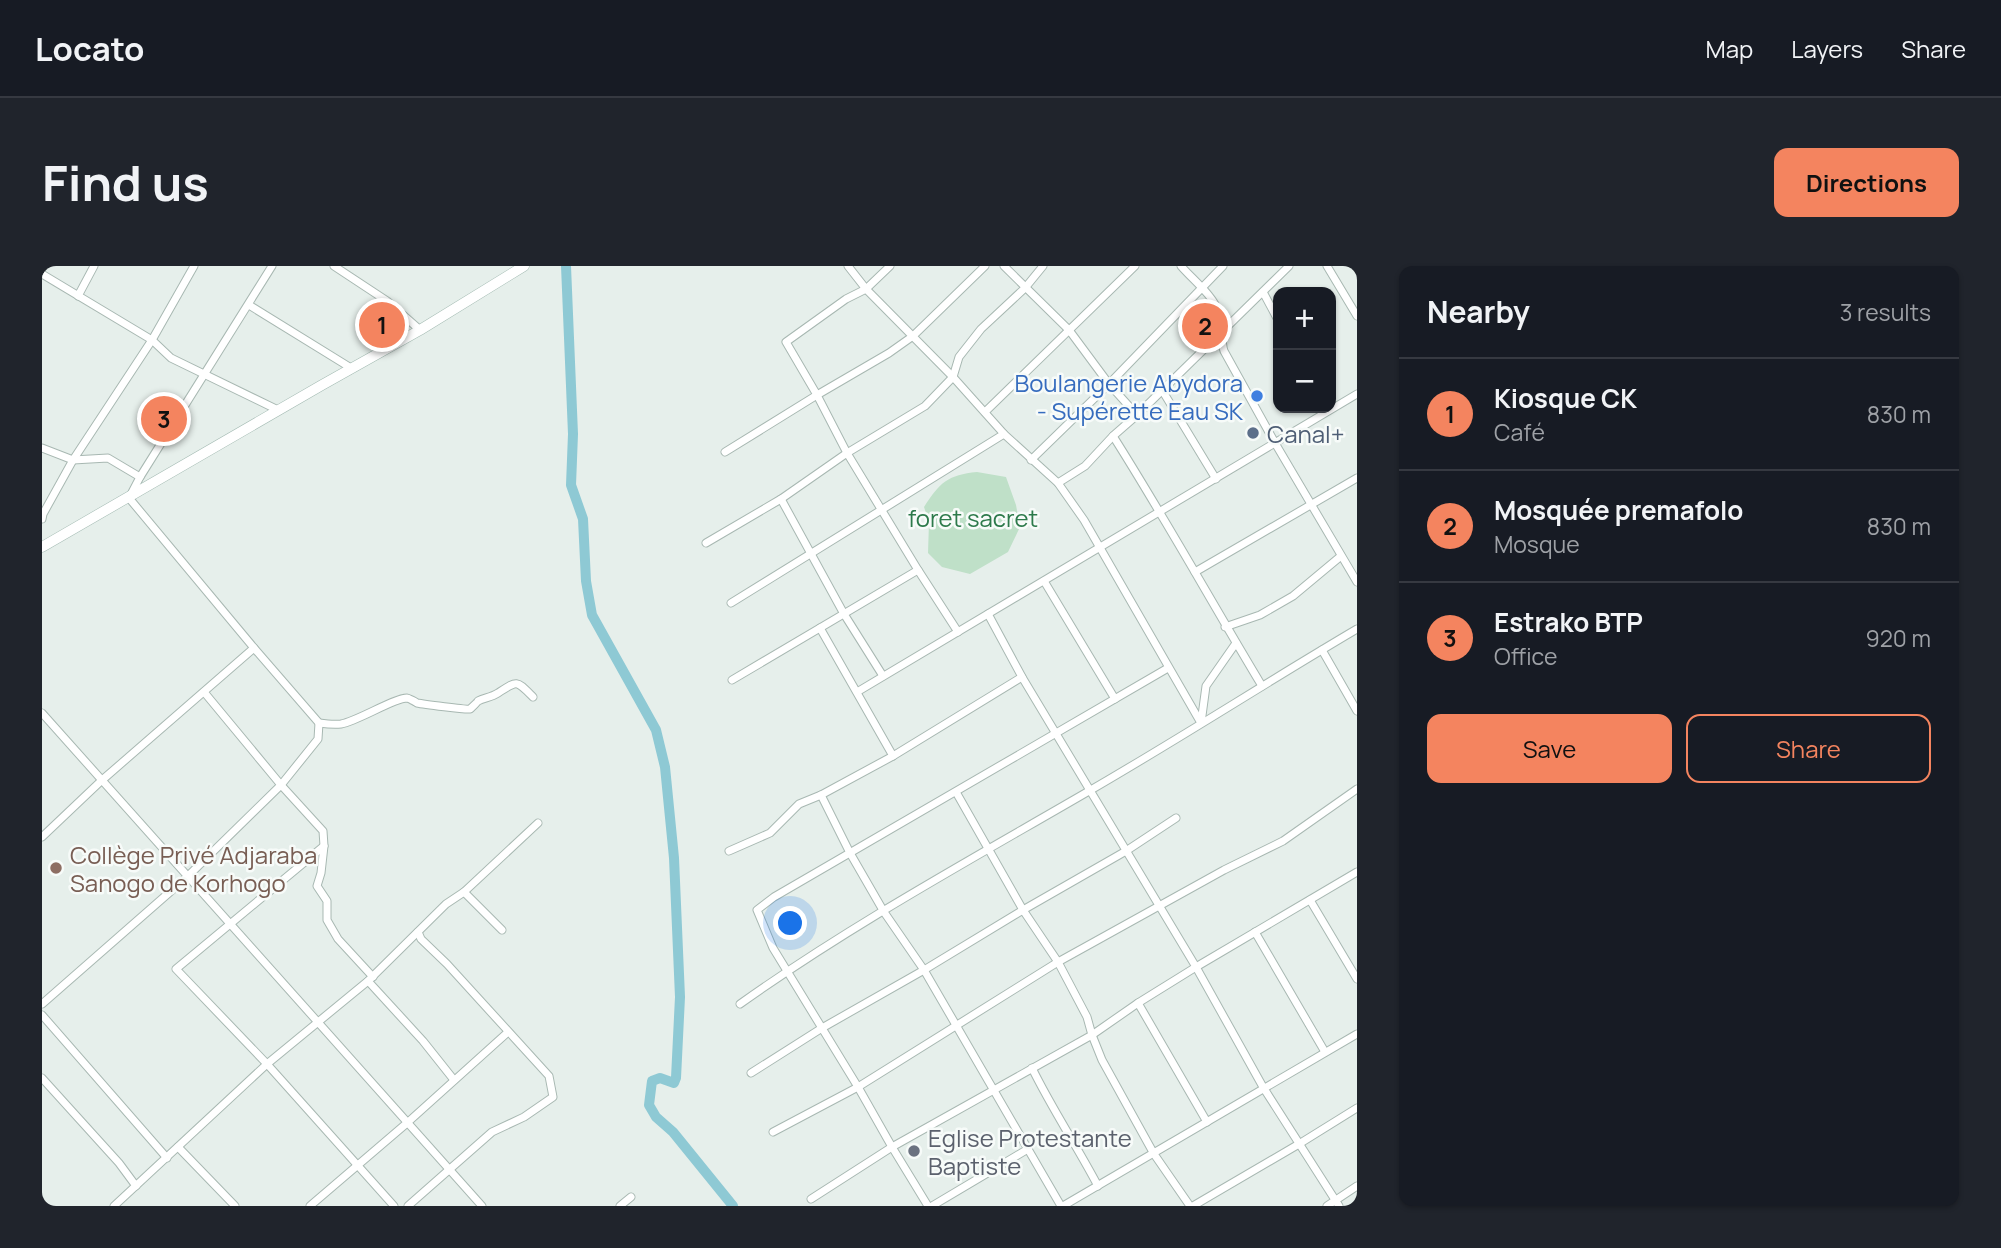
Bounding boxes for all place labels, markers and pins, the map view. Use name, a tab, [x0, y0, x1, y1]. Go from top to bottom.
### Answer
pin: 1	[359, 299, 405, 351]
pin: 2	[1182, 300, 1228, 352]
place label: Boulangerie Abydora - Supérette Eau SK	[1014, 366, 1244, 427]
marker: Boulangerie Abydora - Supérette Eau SK	[1249, 388, 1265, 404]
pin: 3	[141, 393, 187, 445]
place label: Canal+	[1267, 417, 1345, 450]
marker: Canal+	[1245, 425, 1261, 441]
place label: Collège Privé Adjaraba Sanogo de Korhogo	[70, 838, 317, 899]
marker: Collège Privé Adjaraba Sanogo de Korhogo	[48, 860, 64, 876]
place label: Eglise Protestante Baptiste	[928, 1121, 1132, 1182]
marker: Eglise Protestante Baptiste	[906, 1143, 922, 1159]

